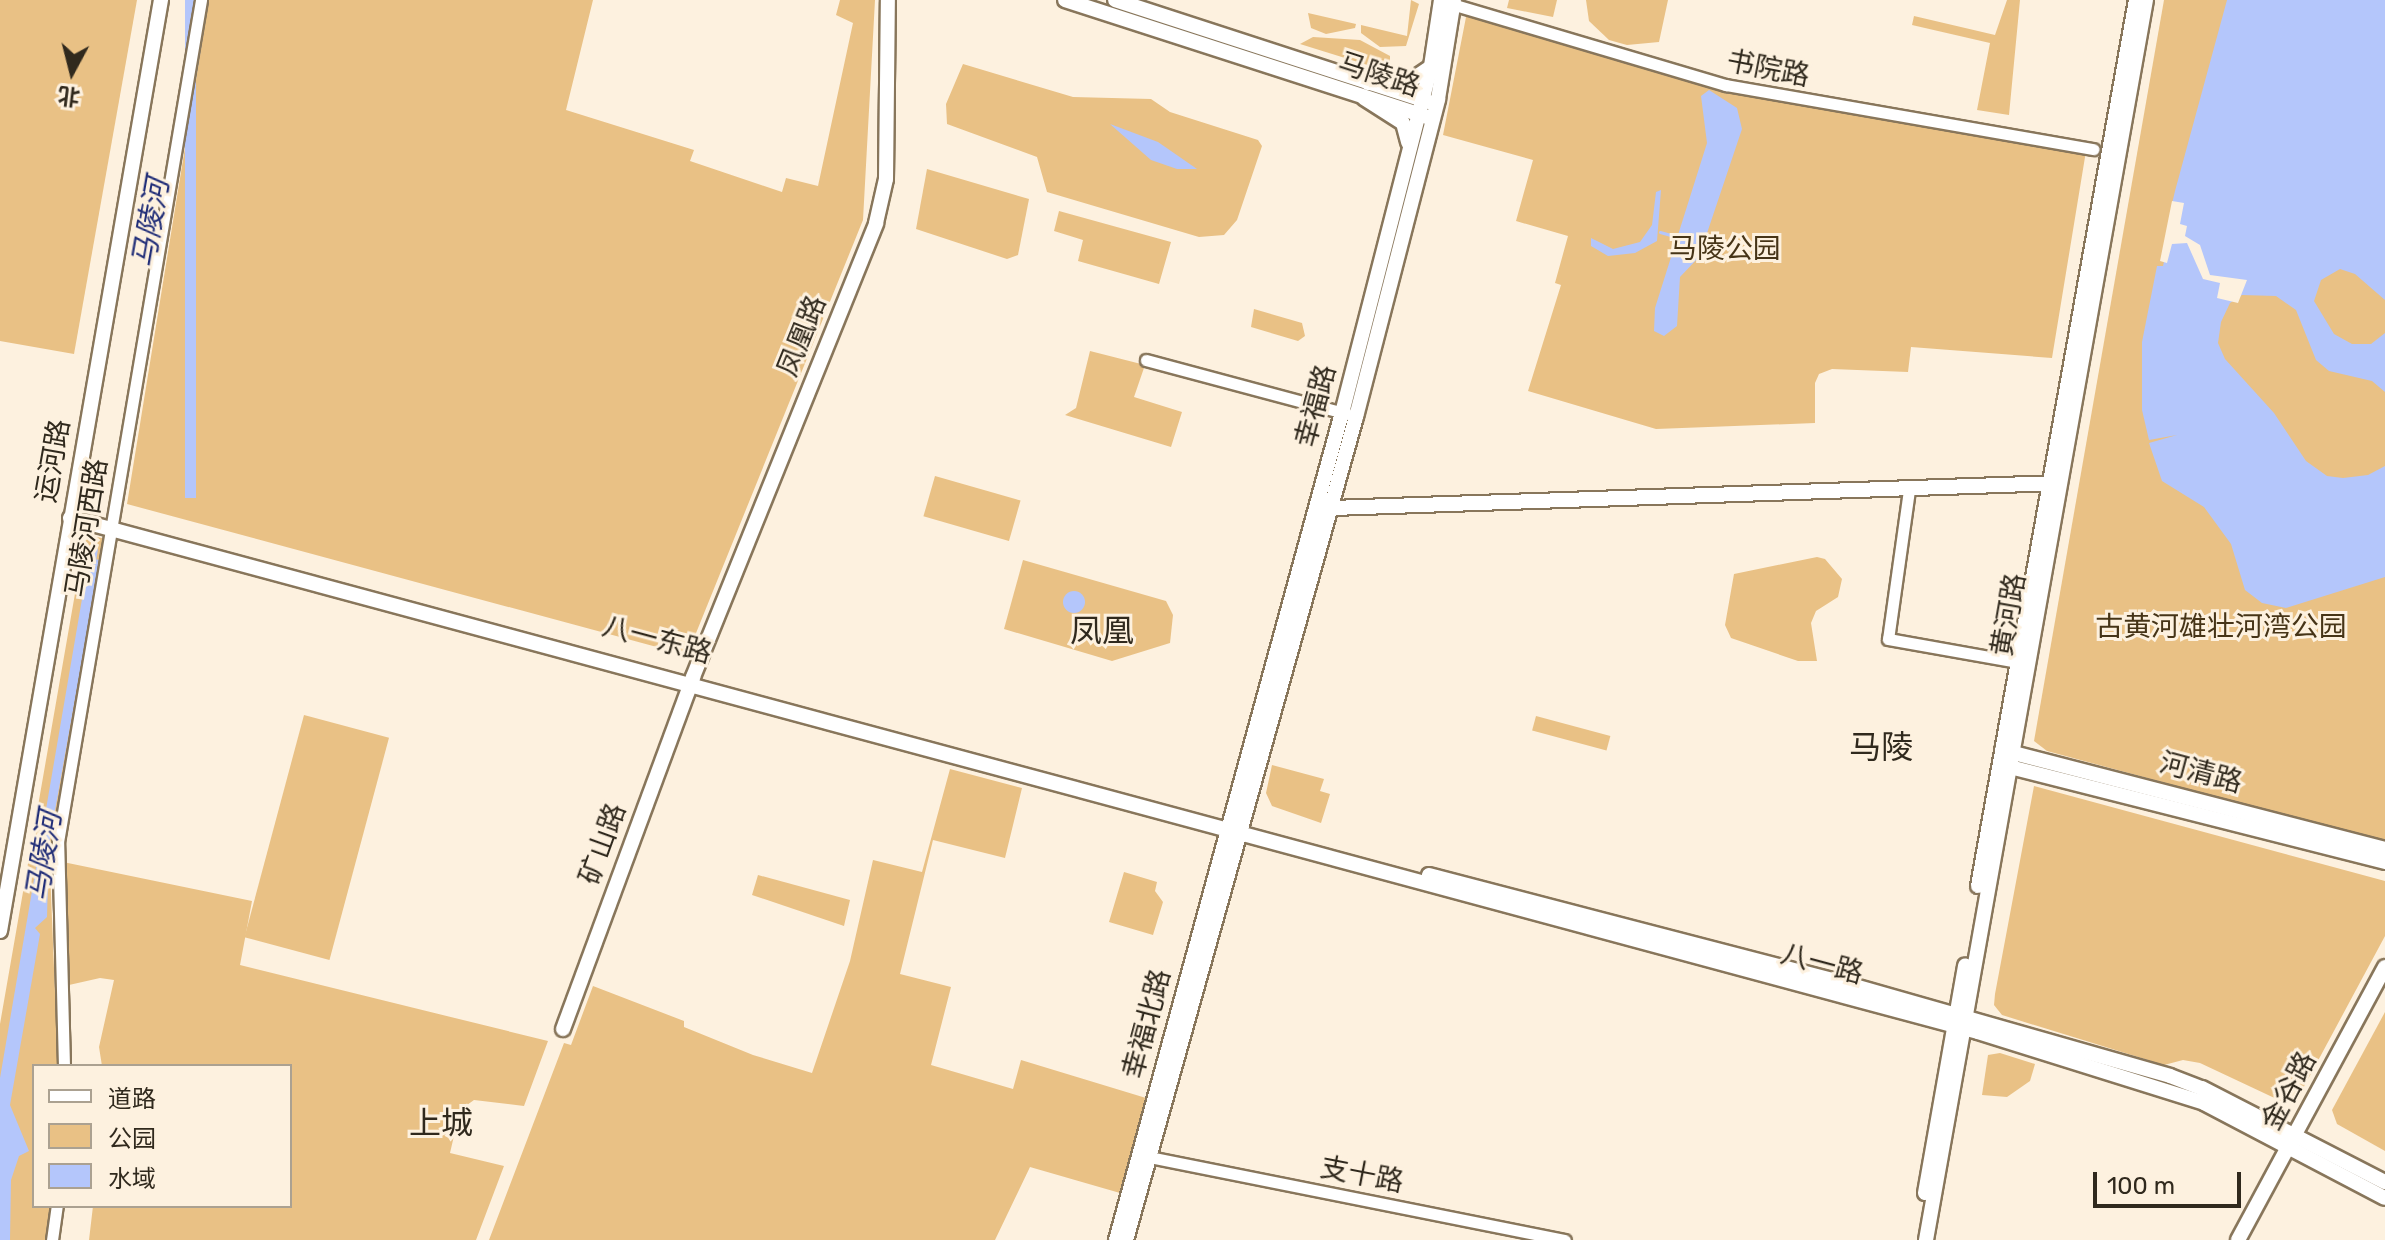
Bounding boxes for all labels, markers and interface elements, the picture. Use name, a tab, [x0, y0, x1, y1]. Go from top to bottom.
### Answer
north arrow	[32, 32, 112, 112]
street label: 书院路	[1724, 44, 1812, 94]
street label: 马陵路	[1334, 46, 1424, 104]
text: 北	[56, 82, 82, 111]
water label: 马陵河	[125, 176, 177, 270]
park label: 马陵公园	[1669, 232, 1781, 266]
street label: 凤凰路	[771, 291, 833, 381]
street label: 幸福路	[1289, 361, 1343, 451]
street label: 运河路	[29, 417, 77, 505]
street label: 马陵河西路	[59, 456, 115, 600]
street label: 黄河路	[1985, 571, 2033, 659]
street label: 八一东路	[599, 609, 715, 671]
park label: 古黄河雄壮河湾公园	[2095, 610, 2347, 644]
district label: 凤凰	[1070, 612, 1134, 650]
district label: 马陵	[1849, 728, 1913, 766]
street label: 河清路	[2156, 746, 2246, 800]
street label: 矿山路	[573, 799, 633, 889]
water label: 马陵河	[19, 809, 69, 903]
street label: 八一路	[1777, 937, 1867, 991]
street label: 幸福北路	[1116, 966, 1178, 1082]
street label: 金谷路	[2254, 1046, 2324, 1136]
legend	[32, 1064, 292, 1208]
text: 道路	[108, 1085, 156, 1113]
district label: 上城	[409, 1104, 473, 1142]
text: 公园	[108, 1125, 156, 1153]
street label: 支十路	[1318, 1150, 1406, 1200]
scale bar	[2097, 1156, 2245, 1206]
text: 水域	[108, 1165, 156, 1193]
text: 100 m	[2107, 1172, 2175, 1200]

